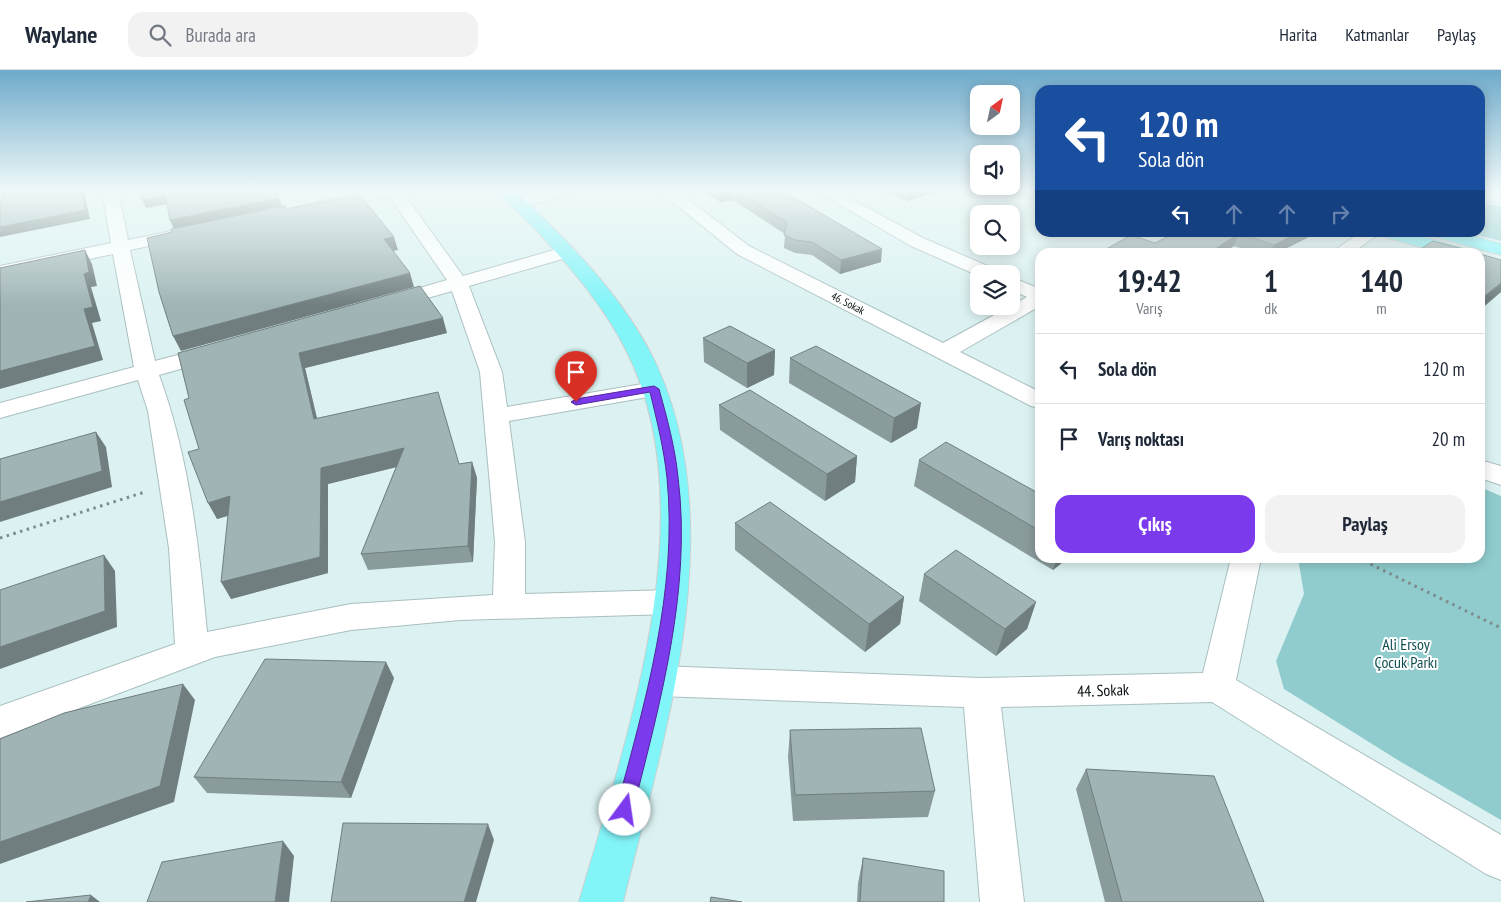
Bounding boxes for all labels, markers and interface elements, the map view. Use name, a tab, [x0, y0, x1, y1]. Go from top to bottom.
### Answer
search box	[128, 12, 478, 57]
text: Waylane	[25, 19, 98, 50]
icon: search	[146, 21, 174, 49]
text: Burada ara	[186, 23, 256, 47]
text: Harita	[1279, 23, 1317, 46]
text: Katmanlar	[1345, 23, 1409, 46]
text: Paylaş	[1437, 23, 1476, 46]
north arrow	[970, 85, 1020, 135]
map controls	[970, 85, 1020, 315]
text: 120 m	[1138, 101, 1219, 147]
icon: left	[1055, 105, 1120, 170]
button: sound	[970, 145, 1020, 195]
text: Sola dön	[1138, 145, 1204, 173]
icon: left	[1167, 200, 1195, 228]
icon: ahead	[1220, 200, 1248, 228]
icon: ahead	[1273, 200, 1301, 228]
icon: right	[1326, 200, 1354, 228]
button: search	[970, 205, 1020, 255]
text: 19:42	[1117, 261, 1182, 300]
text: 1	[1264, 261, 1278, 300]
text: 140	[1360, 261, 1403, 300]
button: layers	[970, 265, 1020, 315]
street label: 46. Sokak	[829, 289, 868, 318]
text: Varış	[1136, 298, 1163, 318]
text: dk	[1264, 298, 1277, 318]
text: m	[1376, 298, 1387, 318]
pin	[555, 351, 597, 402]
icon: left	[1055, 355, 1083, 383]
text: Sola dön	[1098, 357, 1157, 381]
text: 120 m	[1423, 357, 1465, 381]
icon: arrive	[562, 358, 590, 386]
icon: arrive	[1055, 425, 1083, 453]
text: Varış noktası	[1098, 427, 1184, 451]
text: 20 m	[1432, 427, 1465, 451]
button: Çıkış	[1055, 495, 1255, 553]
button: Paylaş	[1265, 495, 1465, 553]
park label: Ali Ersoy Çocuk Parkı	[1375, 634, 1437, 672]
street label: 44. Sokak	[1077, 679, 1130, 701]
position arrow	[598, 783, 650, 835]

